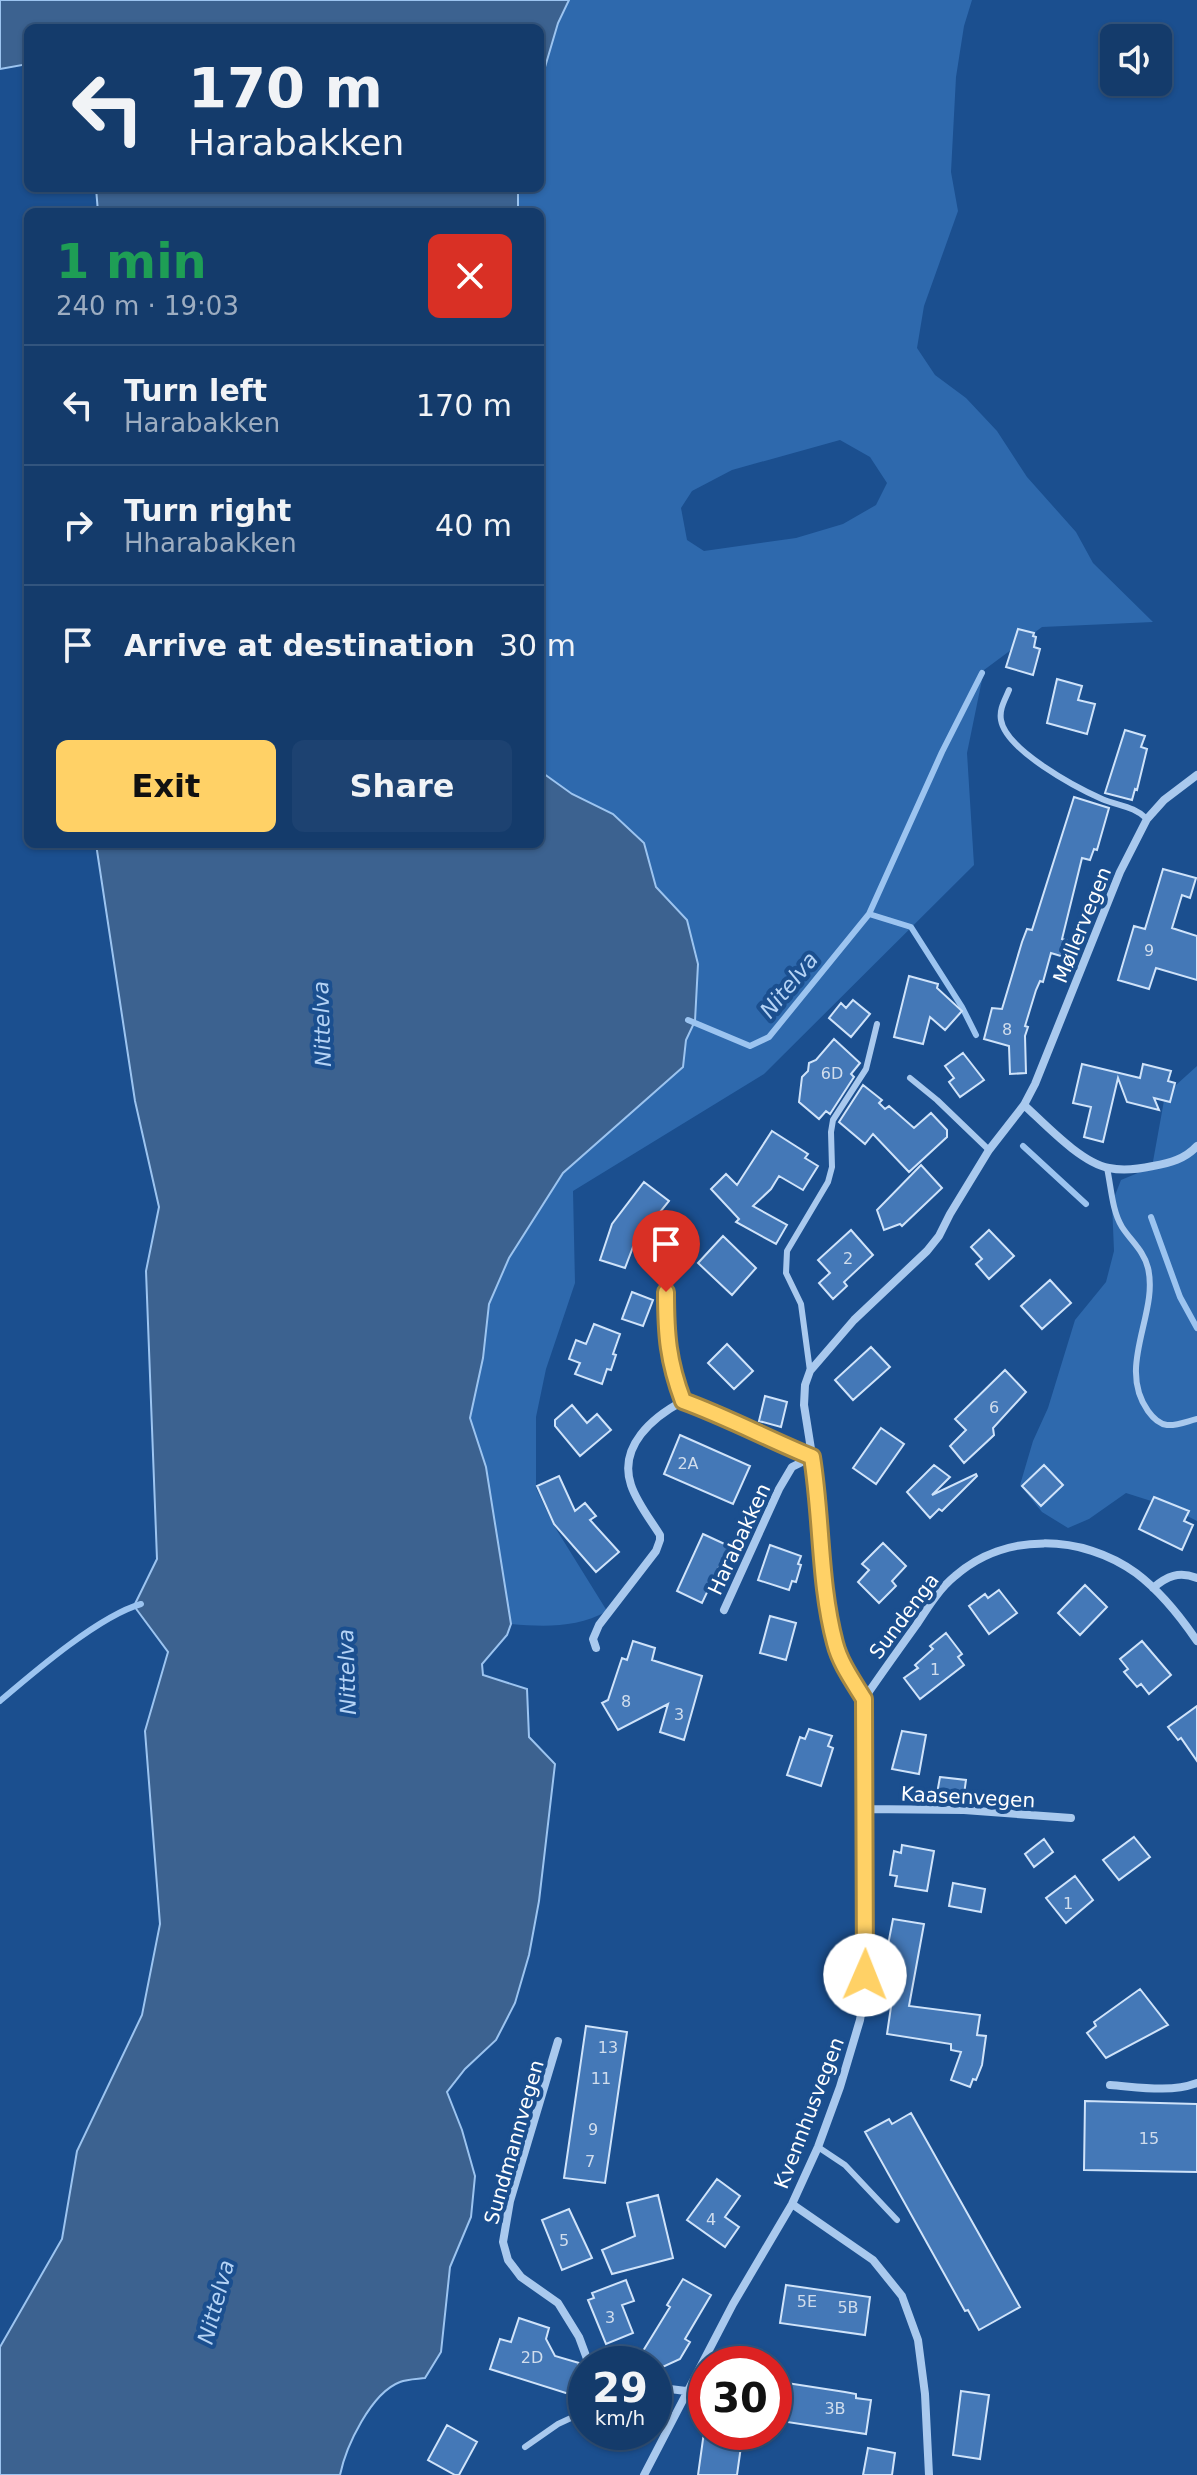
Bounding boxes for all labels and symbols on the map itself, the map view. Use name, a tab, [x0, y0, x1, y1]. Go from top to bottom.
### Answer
street label: Møllervegen	[1048, 864, 1116, 986]
house number: 9	[1144, 941, 1154, 960]
water label: Nitelva	[755, 947, 823, 1023]
water label: Nittelva	[308, 981, 336, 1067]
house number: 8	[1002, 1020, 1012, 1039]
house number: 6D	[821, 1064, 843, 1083]
pin	[632, 1210, 700, 1292]
house number: 2	[843, 1249, 853, 1268]
house number: 6	[989, 1398, 999, 1417]
house number: 2A	[677, 1454, 699, 1473]
street label: Harabakken	[703, 1479, 775, 1599]
street label: Sundenga	[864, 1569, 944, 1663]
water label: Nittelva	[333, 1629, 361, 1715]
house number: 1	[930, 1660, 940, 1679]
house number: 8	[621, 1692, 631, 1711]
house number: 3	[674, 1705, 684, 1724]
street label: Kaasenvegen	[900, 1781, 1036, 1813]
house number: 1	[1063, 1894, 1073, 1913]
position arrow	[823, 1933, 907, 2017]
street label: Kvennhusvegen	[769, 2034, 849, 2192]
house number: 13	[598, 2038, 618, 2057]
street label: Sundmannvegen	[479, 2057, 549, 2227]
house number: 11	[591, 2069, 611, 2088]
house number: 9	[588, 2120, 598, 2139]
house number: 15	[1139, 2129, 1159, 2148]
house number: 7	[585, 2152, 595, 2171]
house number: 4	[706, 2210, 716, 2229]
house number: 5	[559, 2231, 569, 2250]
water label: Nittelva	[193, 2257, 239, 2347]
house number: 5E	[797, 2292, 817, 2311]
house number: 5B	[837, 2298, 859, 2317]
house number: 3	[605, 2308, 615, 2327]
speed limit sign: 30	[688, 2346, 792, 2450]
house number: 2D	[521, 2348, 543, 2367]
house number: 3B	[824, 2399, 846, 2418]

